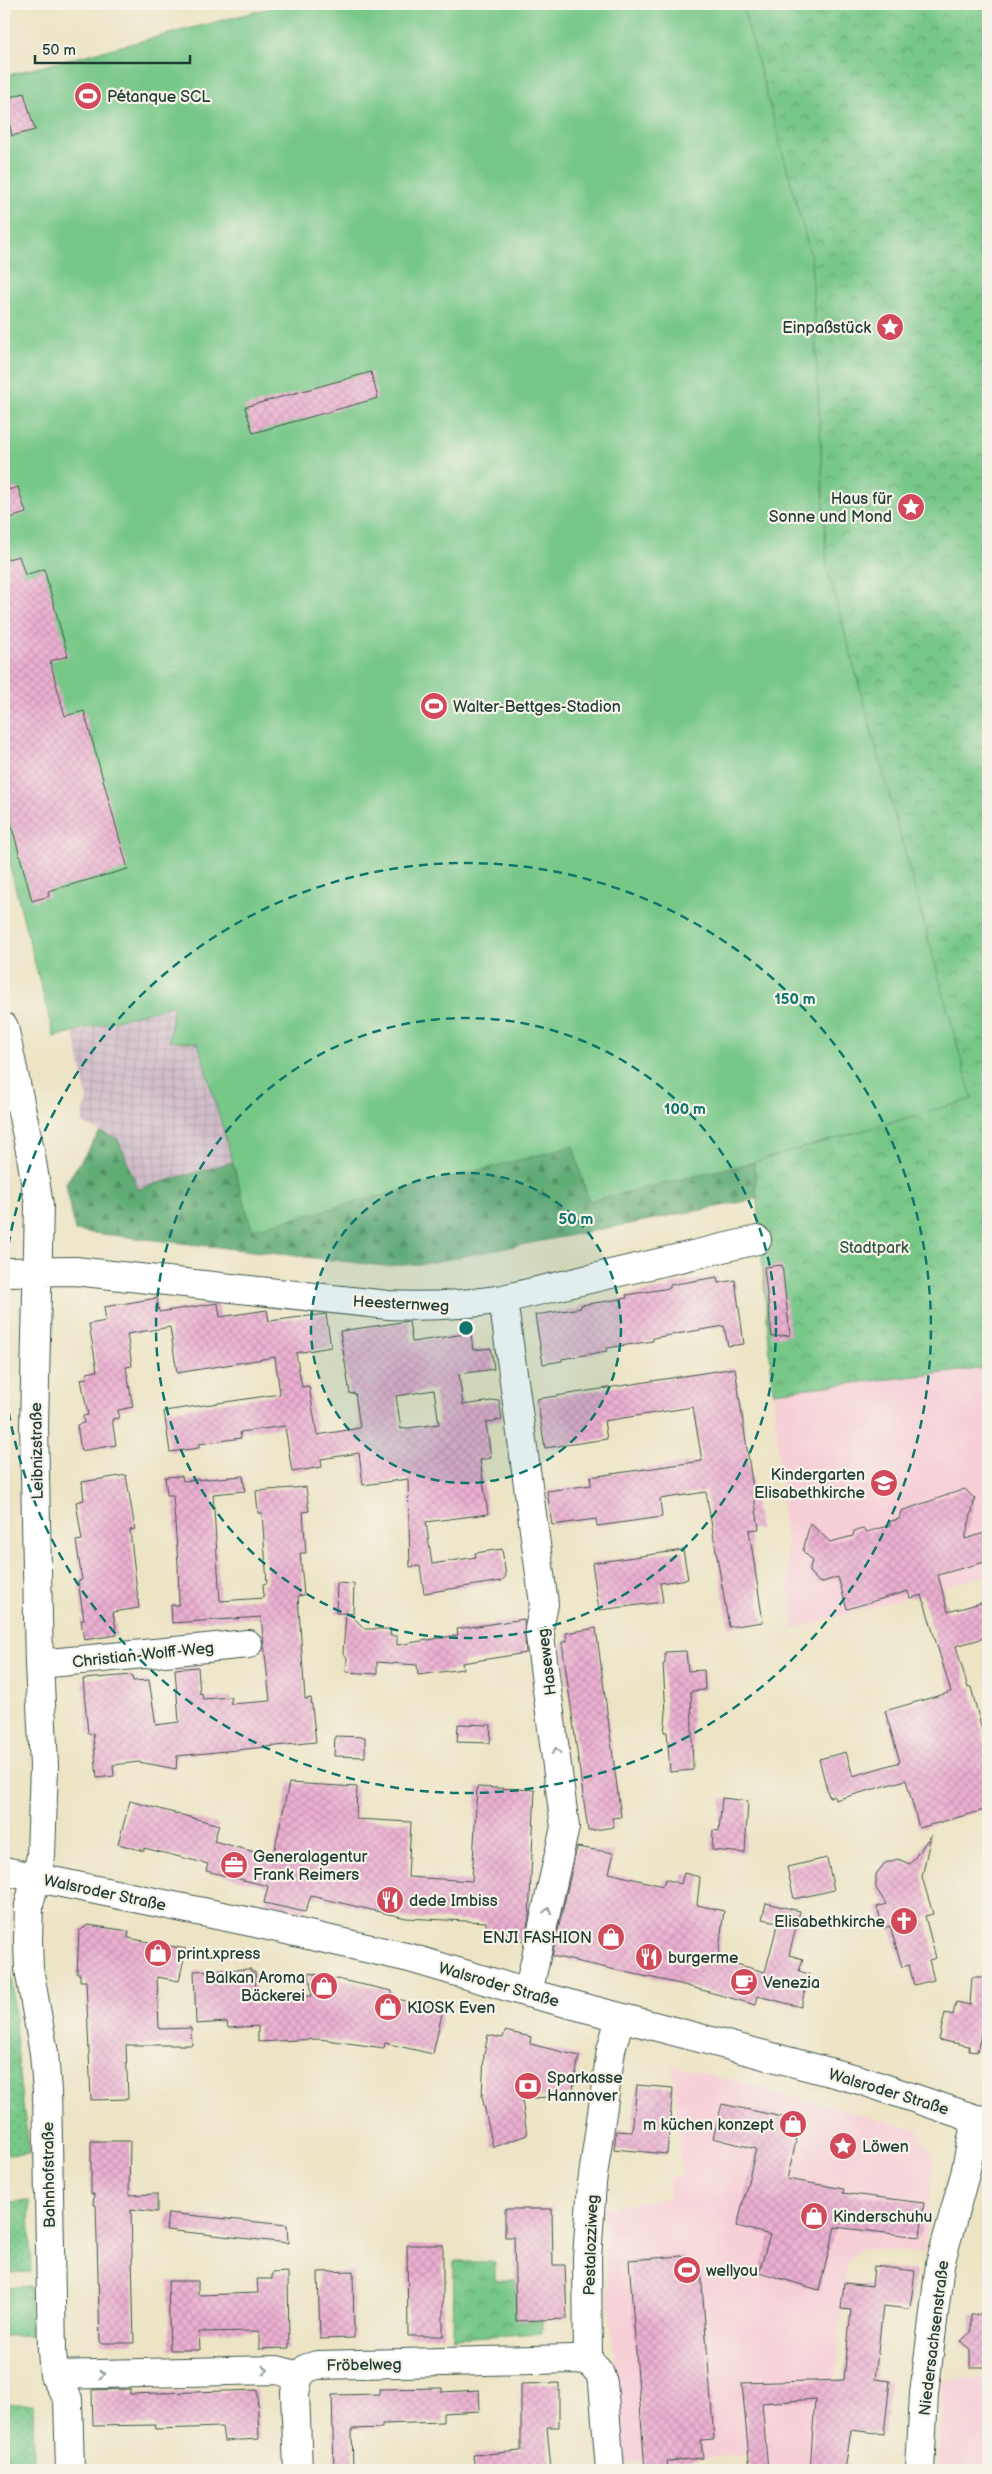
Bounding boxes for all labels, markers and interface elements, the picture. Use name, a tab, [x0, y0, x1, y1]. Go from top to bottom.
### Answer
scale bar	[35, 32, 190, 64]
text: 50 m	[42, 41, 76, 60]
sports icon: Pétanque SCL	[73, 81, 103, 111]
place label: Pétanque SCL	[107, 88, 211, 107]
place icon: Einpaßstück	[875, 312, 905, 342]
place label: Einpaßstück	[782, 319, 871, 338]
place label: Haus für Sonne und Mond	[769, 490, 892, 527]
place icon: Haus für Sonne und Mond	[896, 492, 926, 522]
sports icon: Walter-Bettges-Stadion	[419, 691, 449, 721]
place label: Walter-Bettges-Stadion	[453, 698, 621, 717]
text: 150 m	[774, 990, 816, 1009]
text: 100 m	[664, 1100, 706, 1119]
text: 50 m	[559, 1210, 594, 1229]
park label: Stadtpark	[839, 1239, 909, 1258]
street label: Heesternweg	[352, 1292, 450, 1317]
centre of rings	[457, 1319, 475, 1337]
street label: Leibnizstraße	[27, 1402, 48, 1500]
place label: Kindergarten Elisabethkirche	[754, 1466, 866, 1503]
school or university icon: Kindergarten Elisabethkirche	[869, 1468, 899, 1498]
street label: Haseweg	[534, 1627, 561, 1696]
street label: Christian-Wolff-Weg	[71, 1639, 215, 1672]
one-way arrow	[551, 1747, 562, 1755]
place label: Generalagentur Frank Reimers	[253, 1848, 368, 1885]
office icon: Generalagentur Frank Reimers	[219, 1850, 249, 1880]
street label: Walsroder Straße	[42, 1871, 168, 1916]
restaurant icon: dede Imbiss	[375, 1885, 405, 1915]
place label: dede Imbiss	[409, 1892, 498, 1911]
church icon: Elisabethkirche	[889, 1906, 919, 1936]
one-way arrow	[542, 1907, 552, 1916]
place label: Elisabethkirche	[774, 1913, 886, 1932]
shop icon: ENJI FASHION	[596, 1922, 626, 1952]
place label: ENJI FASHION	[482, 1929, 592, 1948]
shop icon: print.xpress	[143, 1938, 173, 1968]
restaurant icon: burgerme	[634, 1942, 664, 1972]
place label: print.xpress	[177, 1945, 260, 1964]
place label: burgerme	[668, 1949, 739, 1968]
street label: Walsroder Straße	[436, 1959, 562, 2012]
cafe icon: Venezia	[729, 1967, 759, 1997]
place label: Balkan Aroma Bäckerei	[205, 1969, 305, 2006]
shop icon: Balkan Aroma Bäckerei	[309, 1971, 339, 2001]
place label: Venezia	[763, 1974, 820, 1993]
shop icon: KIOSK Even	[373, 1992, 403, 2022]
place label: KIOSK Even	[407, 1999, 495, 2018]
street label: Walsroder Straße	[826, 2065, 951, 2120]
place label: Sparkasse Hannover	[547, 2069, 623, 2106]
bank icon: Sparkasse Hannover	[513, 2071, 543, 2101]
shop icon: m küchen konzept	[778, 2109, 808, 2139]
place label: m küchen konzept	[643, 2116, 774, 2135]
street label: Bahnhofstraße	[39, 2121, 60, 2228]
place icon: Löwen	[828, 2131, 858, 2161]
place label: Löwen	[862, 2138, 909, 2157]
street label: Pestalozziweg	[580, 2194, 603, 2296]
shop icon: Kinderschuhu	[799, 2201, 829, 2231]
place label: Kinderschuhu	[833, 2208, 932, 2227]
sports icon: wellyou	[672, 2255, 702, 2285]
street label: Niedersachsenstraße	[916, 2259, 953, 2417]
place label: wellyou	[706, 2262, 758, 2281]
street label: Fröbelweg	[326, 2355, 402, 2376]
one-way arrow	[262, 2365, 269, 2375]
one-way arrow	[99, 2369, 107, 2379]

